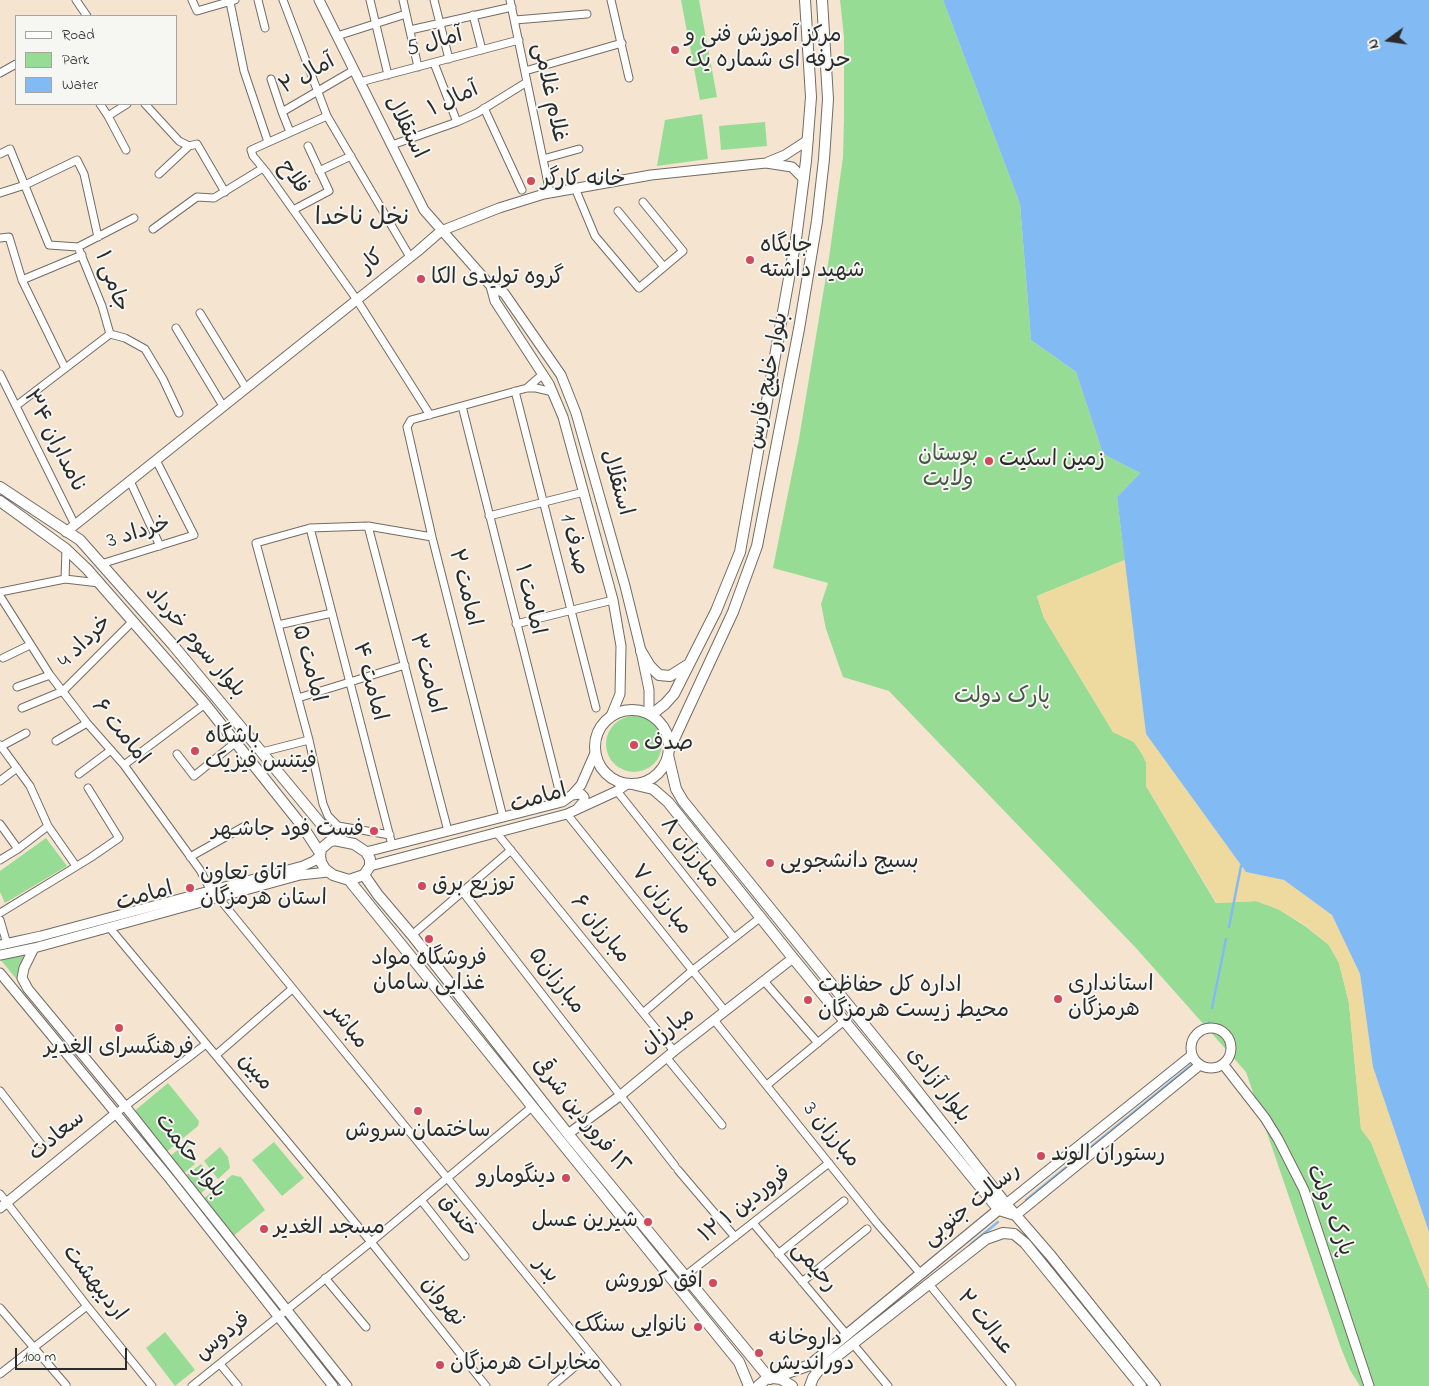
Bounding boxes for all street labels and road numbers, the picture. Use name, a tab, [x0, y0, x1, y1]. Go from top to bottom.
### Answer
street label: آمال 5	[404, 24, 466, 64]
street label: غلام غلامی	[525, 41, 571, 145]
street label: آمال ۲	[276, 50, 340, 102]
street label: آمال ۱	[425, 78, 483, 124]
street label: استقلال	[377, 92, 431, 164]
street label: فلاح	[271, 156, 313, 200]
street label: کار	[355, 245, 391, 281]
street label: جامی ۱	[87, 248, 133, 316]
street label: بلوار خلیج فارس	[744, 310, 796, 452]
street label: نامداران ۳۴	[16, 386, 90, 498]
street label: استقلال	[593, 447, 637, 519]
street label: خرداد 3	[104, 512, 174, 556]
street label: صدف 1	[552, 512, 592, 578]
street label: امامت ۲	[441, 547, 485, 629]
street label: امامت ۱	[507, 562, 549, 638]
street label: بلوار سوم خرداد	[138, 581, 250, 705]
street label: خرداد 4	[54, 611, 118, 675]
street label: امامت ۵	[284, 622, 330, 706]
street label: امامت ۳	[402, 631, 448, 717]
street label: امامت ۴	[345, 640, 391, 724]
street label: امامت ۶	[85, 695, 153, 771]
street label: امامت	[507, 779, 571, 821]
street label: مبارزان ۸	[653, 813, 725, 895]
street label: مبارزان ۷	[624, 860, 696, 942]
street label: امامت	[113, 877, 177, 919]
street label: مبارزان ۶	[563, 890, 635, 970]
street label: مبارزان۵	[521, 943, 589, 1021]
street label: مباشر	[319, 999, 373, 1055]
street label: مبارزان	[636, 1003, 702, 1061]
street label: بلوار آزادی	[899, 1043, 975, 1129]
street label: مبین	[231, 1049, 277, 1097]
street label: ١٢ فروردین شرقی	[525, 1053, 635, 1181]
street label: مبارزان 3	[796, 1098, 864, 1174]
street label: سعادت	[24, 1106, 92, 1168]
street label: بلوار حکمت	[148, 1109, 230, 1205]
street label: رسالت جنوبی	[919, 1159, 1027, 1253]
street label: ۱۲ فروردین ۱	[695, 1162, 797, 1250]
street label: پارک دولت	[1298, 1162, 1358, 1260]
street label: خندق	[432, 1190, 482, 1244]
street label: رحیمی	[784, 1237, 842, 1299]
street label: اردیبهشت	[55, 1241, 131, 1327]
street label: بدر	[527, 1253, 563, 1289]
street label: نهروان	[413, 1272, 471, 1334]
street label: عدالت ۲	[949, 1286, 1019, 1362]
street label: فردوس	[191, 1308, 257, 1368]

